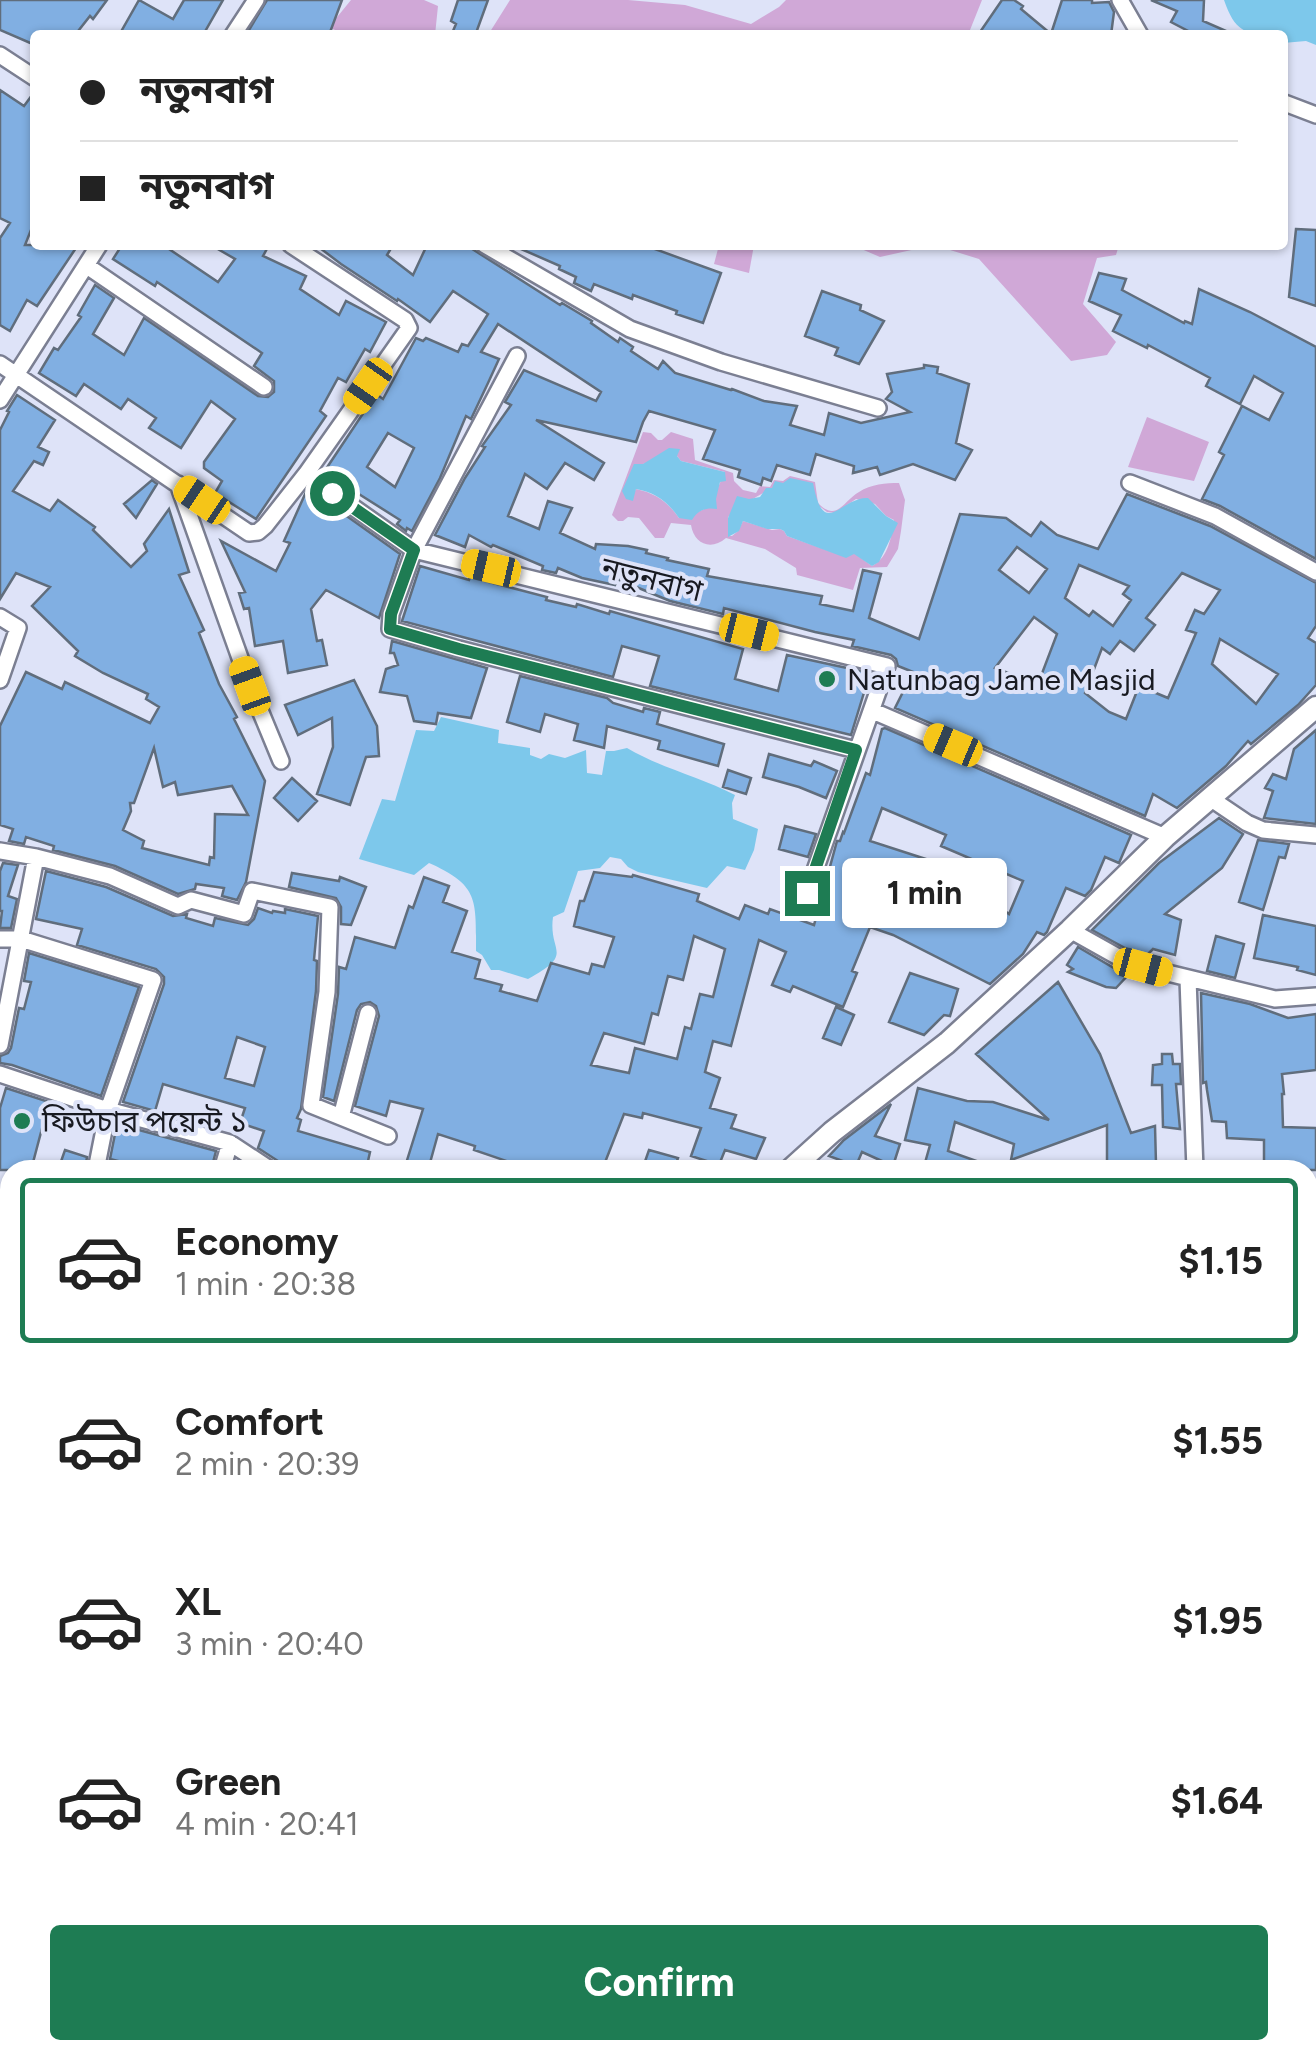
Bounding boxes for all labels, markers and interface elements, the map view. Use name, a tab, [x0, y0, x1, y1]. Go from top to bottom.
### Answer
text: নতুনবাগ	[140, 67, 274, 113]
text: নতুনবাগ	[140, 163, 274, 209]
car	[339, 353, 397, 419]
car	[169, 471, 235, 529]
route start	[310, 471, 355, 516]
car	[458, 547, 524, 589]
street label: নতুনবাগ	[597, 548, 707, 610]
car	[716, 610, 782, 654]
car	[226, 653, 274, 719]
place label: Natunbag Jame Masjid	[847, 661, 1156, 698]
marker: Natunbag Jame Masjid	[816, 668, 838, 690]
car	[920, 719, 986, 771]
callout: 1 min	[842, 858, 1007, 928]
route end	[785, 871, 830, 916]
text: 1 min	[887, 874, 962, 912]
car	[1110, 945, 1176, 989]
place label: ফিউচার পয়েন্ট ১	[41, 1103, 247, 1140]
marker: ফিউচার পয়েন্ট ১	[11, 1110, 33, 1132]
icon: car	[55, 1216, 145, 1306]
text: Economy	[175, 1219, 338, 1265]
text: $1.15	[1178, 1238, 1263, 1284]
text: 1 min · 20:38	[175, 1265, 356, 1303]
icon: car	[55, 1396, 145, 1486]
text: Comfort	[175, 1399, 324, 1445]
text: $1.55	[1172, 1418, 1263, 1464]
text: 2 min · 20:39	[175, 1445, 359, 1483]
icon: car	[55, 1576, 145, 1666]
text: XL	[175, 1579, 221, 1625]
text: $1.95	[1172, 1598, 1263, 1644]
text: 3 min · 20:40	[175, 1625, 364, 1663]
icon: car	[55, 1756, 145, 1846]
text: Green	[175, 1759, 281, 1805]
text: $1.64	[1170, 1778, 1263, 1824]
text: 4 min · 20:41	[175, 1805, 359, 1843]
button: Confirm	[50, 1925, 1268, 2040]

